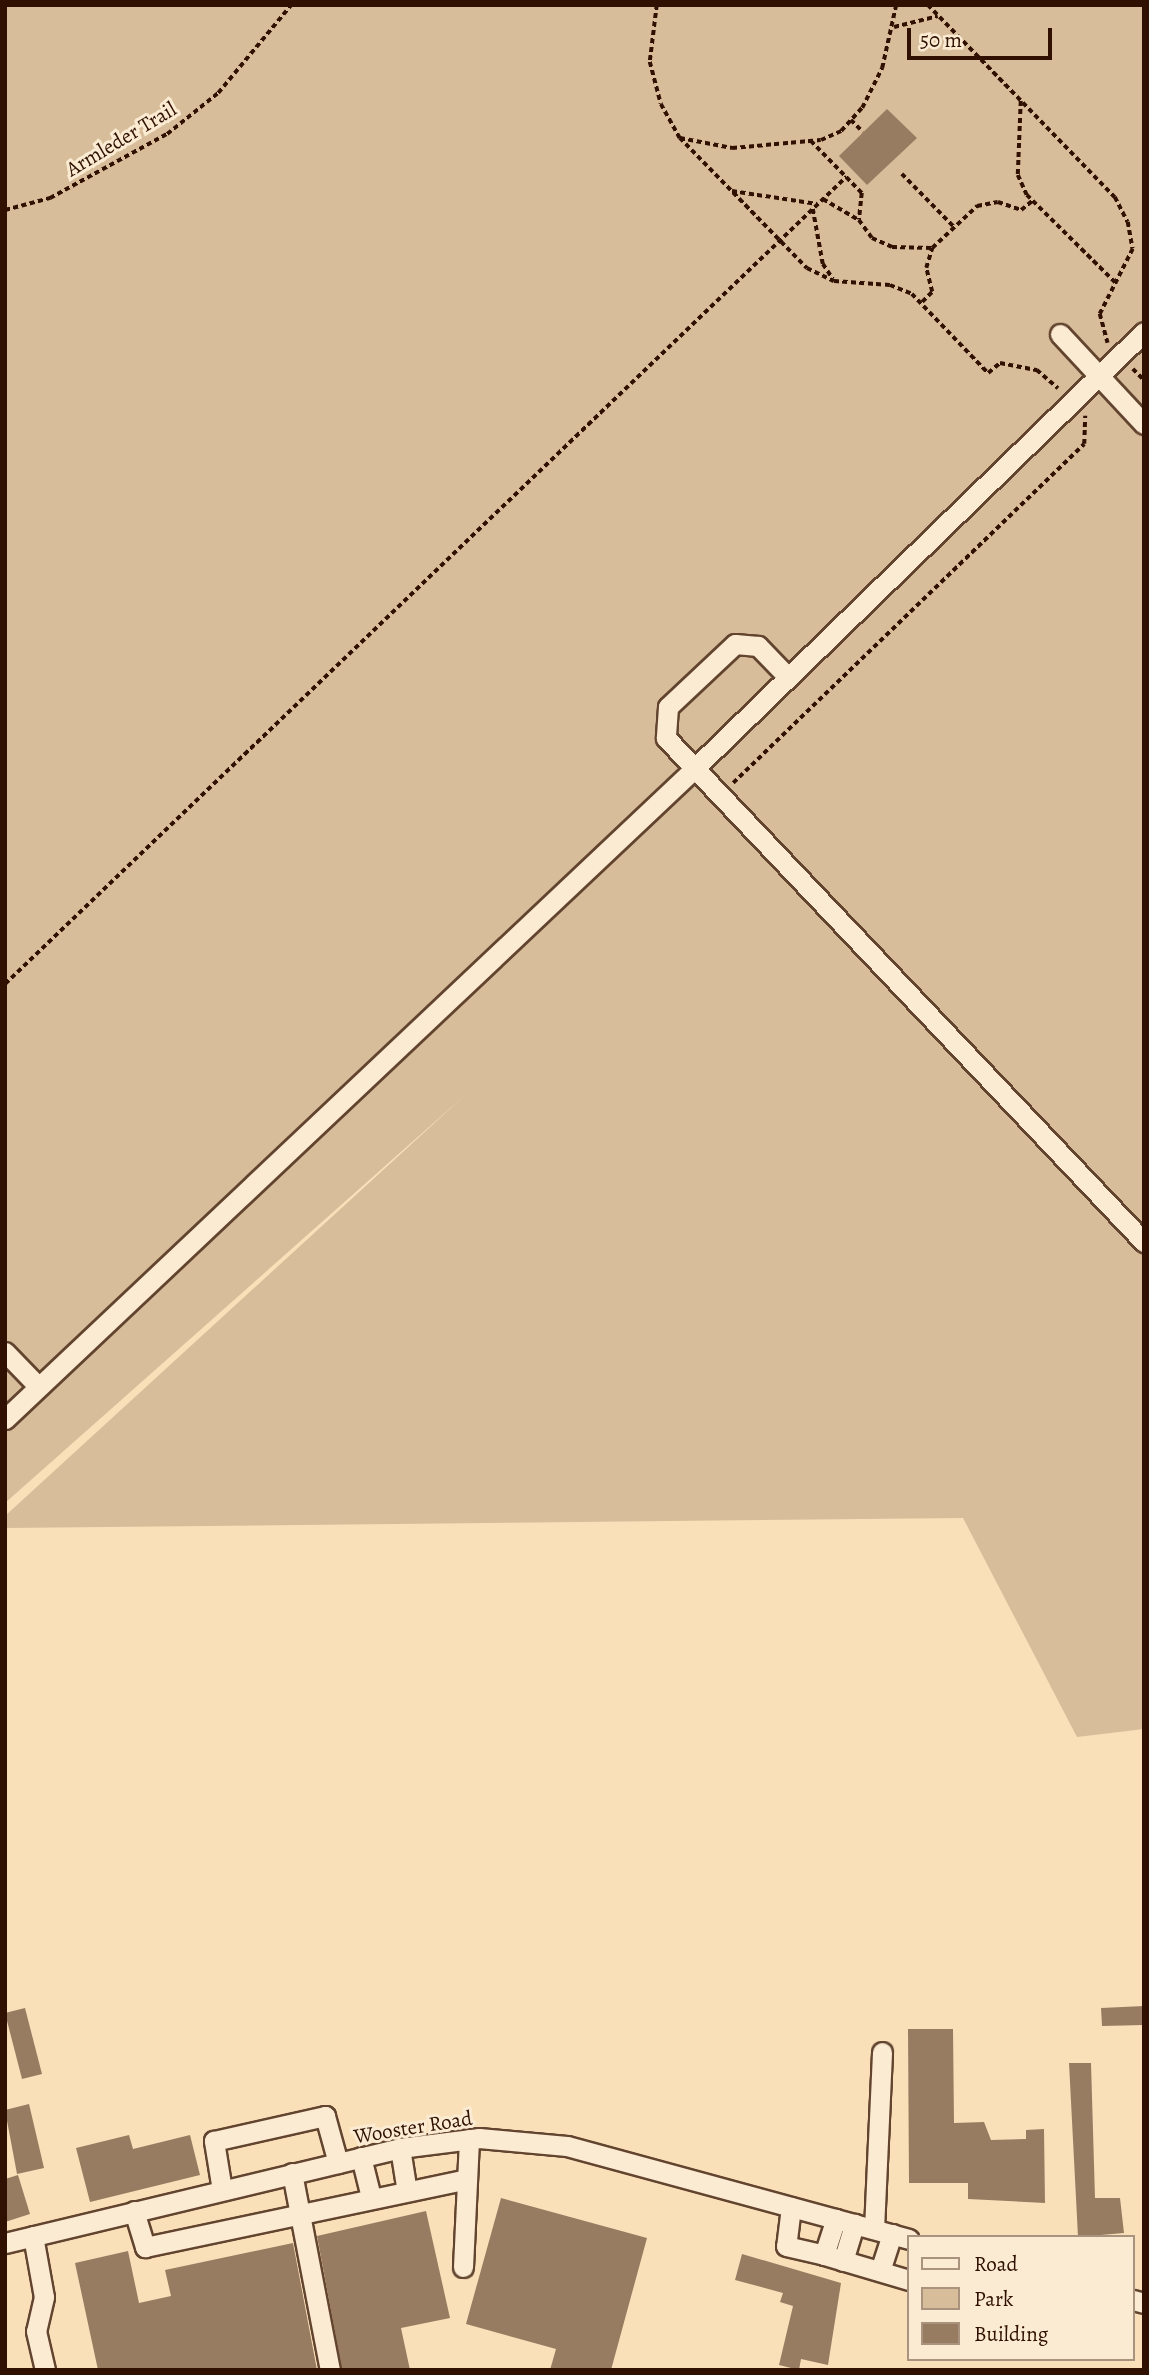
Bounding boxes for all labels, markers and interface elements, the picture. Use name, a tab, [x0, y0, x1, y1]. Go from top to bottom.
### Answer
scale bar	[911, 14, 1056, 58]
text: 50 m	[920, 26, 962, 54]
street label: Armleder Trail	[61, 96, 181, 182]
street label: Wooster Road	[352, 2105, 474, 2149]
legend	[908, 2235, 1135, 2361]
text: Road	[974, 2250, 1018, 2278]
text: Park	[974, 2285, 1013, 2313]
text: Building	[974, 2320, 1048, 2348]

